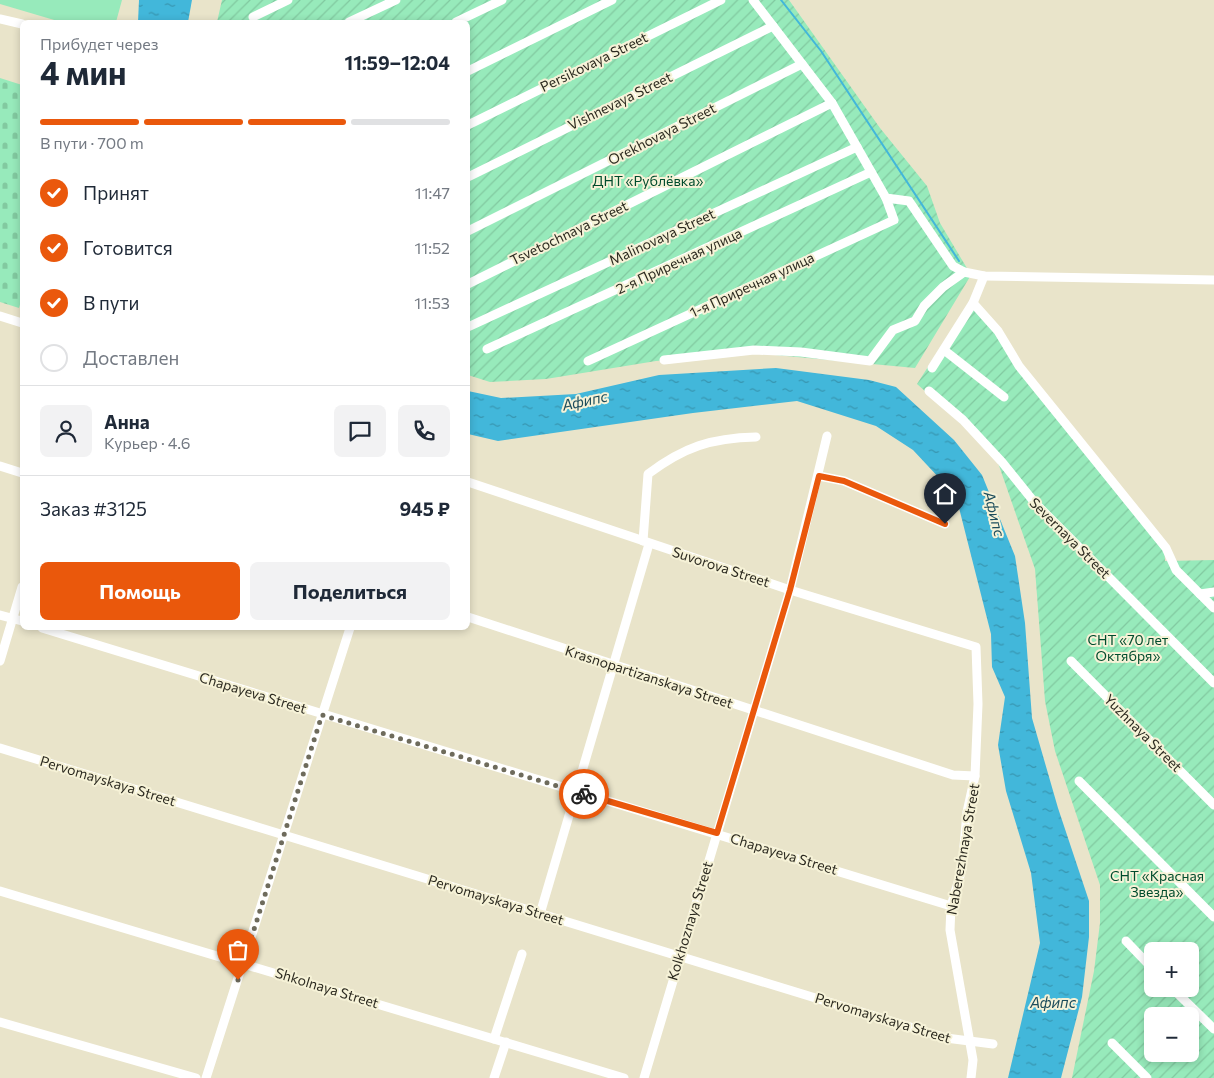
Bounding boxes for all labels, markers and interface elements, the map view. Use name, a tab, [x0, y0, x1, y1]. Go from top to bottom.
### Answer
street label: Persikovaya Street	[537, 28, 651, 95]
text: Прибудет через	[40, 34, 159, 53]
text: 11:59–12:04	[345, 51, 450, 74]
text: 4 мин	[40, 52, 127, 92]
street label: Vishnevaya Street	[565, 68, 675, 133]
street label: Orekhovaya Street	[605, 99, 719, 168]
text: В пути · 700 m	[40, 133, 144, 152]
park label: ДНТ «Рублёвка»	[592, 172, 704, 189]
icon: check	[40, 179, 68, 207]
text: Принят	[83, 181, 149, 204]
text: 11:47	[415, 183, 450, 202]
street label: Tsvetochnaya Street	[507, 196, 631, 269]
street label: Malinovaya Street	[606, 204, 718, 269]
street label: 2-я Приречная улица	[613, 224, 744, 297]
icon: check	[40, 234, 68, 262]
text: Готовится	[83, 236, 173, 259]
text: 11:52	[414, 238, 450, 257]
street label: 1-я Приречная улица	[687, 248, 817, 321]
icon: check	[40, 289, 68, 317]
text: В пути	[83, 291, 139, 314]
text: 11:53	[414, 293, 450, 312]
text: Доставлен	[83, 346, 179, 369]
water label: Афипс	[559, 386, 610, 414]
button: person	[40, 405, 92, 457]
button: chat	[334, 405, 386, 457]
button: phone	[398, 405, 450, 457]
text: Анна	[104, 410, 150, 433]
text: Курьер · 4.6	[104, 433, 190, 452]
pin	[924, 473, 966, 524]
icon: home	[931, 480, 959, 508]
water label: Афипс	[980, 488, 1009, 539]
street label: Severnaya Street	[1026, 494, 1114, 582]
text: Заказ #3125	[40, 497, 147, 520]
text: 945 ₽	[399, 497, 450, 520]
street label: Suvorova Street	[670, 543, 772, 590]
button: Помощь	[40, 562, 240, 620]
button: Поделиться	[250, 562, 450, 620]
park label: СНТ «70 лет Октября»	[1088, 631, 1169, 664]
street label: Krasnopartizanskaya Street	[563, 641, 736, 712]
street label: Chapayeva Street	[197, 668, 309, 717]
street label: Yuzhnaya Street	[1101, 690, 1186, 775]
street label: Pervomayskaya Street	[38, 752, 178, 809]
courier	[559, 769, 609, 819]
icon: bike	[570, 780, 598, 808]
street label: Naberezhnaya Street	[943, 782, 982, 916]
street label: Chapayeva Street	[728, 829, 840, 878]
street label: Kolkhoznaya Street	[663, 859, 716, 982]
park label: СНТ «Красная Звезда»	[1110, 867, 1204, 900]
street label: Pervomayskaya Street	[426, 871, 566, 928]
pin	[217, 929, 259, 980]
icon: bag	[224, 936, 252, 964]
map controls	[1144, 942, 1199, 1062]
button: +	[1144, 942, 1199, 997]
street label: Shkolnaya Street	[273, 964, 381, 1011]
street label: Pervomayskaya Street	[813, 989, 953, 1046]
water label: Афипс	[1029, 993, 1077, 1011]
button: −	[1144, 1007, 1199, 1062]

